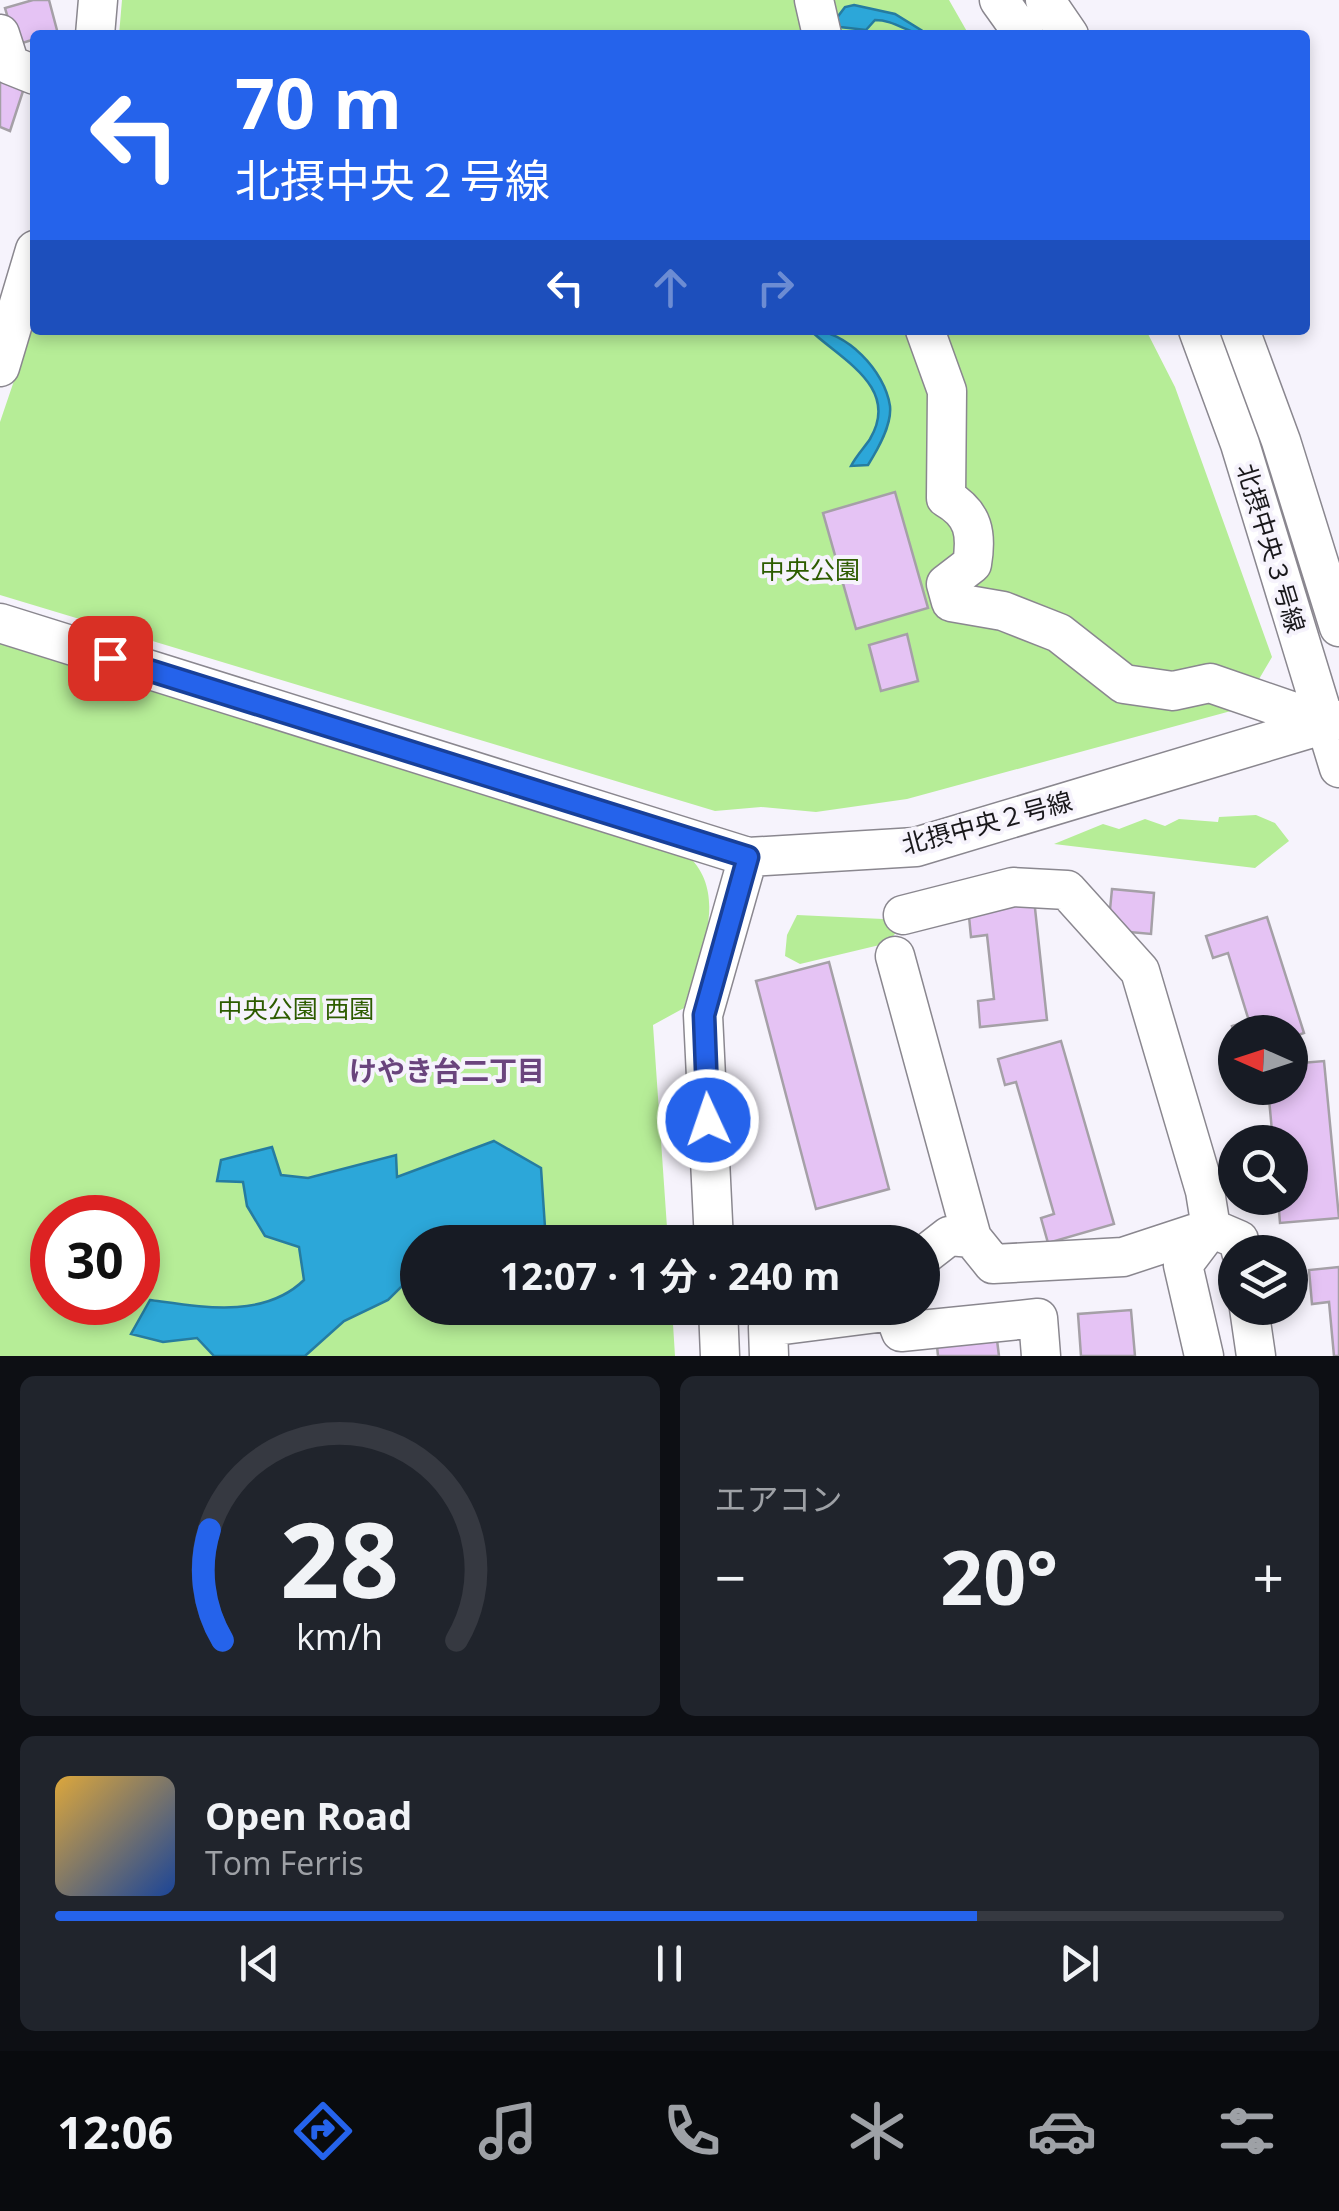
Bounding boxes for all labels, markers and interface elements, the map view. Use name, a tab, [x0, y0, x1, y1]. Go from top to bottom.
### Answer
text: 70 m	[235, 54, 402, 150]
icon: left	[70, 70, 200, 200]
text: 北摂中央２号線	[235, 149, 550, 210]
icon: left	[538, 260, 593, 315]
icon: ahead	[643, 260, 698, 315]
icon: right	[748, 260, 803, 315]
street label: 北摂中央３号線	[1230, 459, 1314, 636]
park label: 中央公園	[760, 552, 860, 586]
pin	[68, 616, 153, 701]
icon: arrive	[83, 631, 138, 686]
street label: 北摂中央２号線	[898, 783, 1076, 861]
park label: 中央公園 西園	[218, 991, 374, 1025]
north arrow	[1218, 1015, 1308, 1105]
map controls	[1218, 1015, 1308, 1325]
district label: けやき台二丁目	[349, 1051, 545, 1089]
position arrow	[656, 1068, 760, 1172]
button: search	[1218, 1125, 1308, 1215]
speed limit sign: 30	[30, 1195, 160, 1325]
button: layers	[1218, 1235, 1308, 1325]
text: 12:07 · 1 分 · 240 m	[500, 1249, 840, 1301]
text: エアコン	[715, 1477, 843, 1520]
text: 28	[280, 1487, 399, 1628]
text: 20°	[940, 1525, 1058, 1627]
text: −	[715, 1539, 746, 1614]
text: +	[1253, 1539, 1284, 1614]
text: km/h	[296, 1612, 383, 1660]
text: Open Road	[205, 1789, 412, 1841]
text: Tom Ferris	[205, 1841, 364, 1884]
icon: previous	[232, 1936, 287, 1991]
icon: pause	[642, 1936, 697, 1991]
icon: next	[1052, 1936, 1107, 1991]
icon: directions	[288, 2096, 358, 2166]
icon: music	[473, 2096, 543, 2166]
icon: phone	[657, 2096, 727, 2166]
icon: climate	[842, 2096, 912, 2166]
icon: car	[1027, 2096, 1097, 2166]
icon: filters	[1212, 2096, 1282, 2166]
text: 12:06	[57, 2101, 173, 2162]

